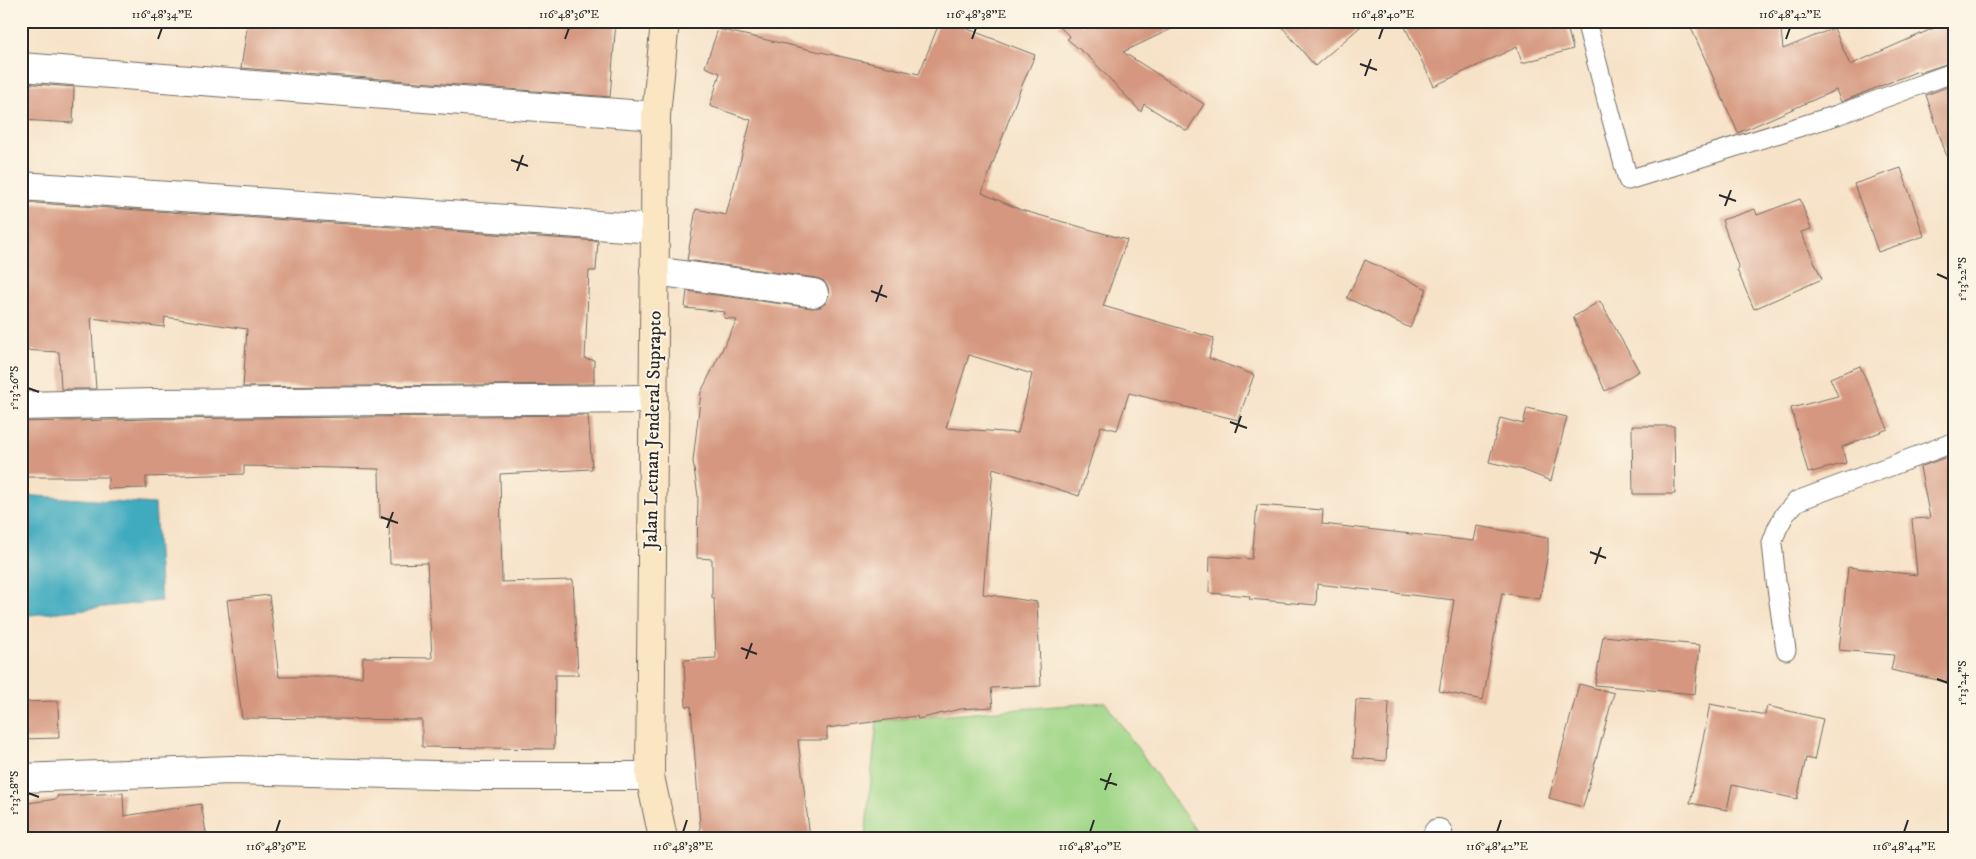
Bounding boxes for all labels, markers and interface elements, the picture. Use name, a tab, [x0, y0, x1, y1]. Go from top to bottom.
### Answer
text: 116°48'34"E	[132, 7, 193, 22]
text: 116°48'36"E	[539, 7, 600, 22]
text: 116°48'38"E	[946, 7, 1006, 22]
text: 116°48'40"E	[1352, 7, 1415, 22]
text: 116°48'42"E	[1759, 7, 1822, 22]
text: 1°13'22"S	[1955, 257, 1970, 301]
street label: Jalan Letnan Jenderal Suprapto	[639, 311, 667, 551]
text: 1°13'26"S	[7, 366, 22, 410]
text: 1°13'24"S	[1955, 660, 1970, 706]
text: 1°13'28"S	[7, 771, 22, 815]
text: 116°48'36"E	[246, 839, 307, 854]
text: 116°48'38"E	[653, 839, 713, 854]
text: 116°48'40"E	[1059, 839, 1122, 854]
text: 116°48'42"E	[1466, 839, 1529, 854]
text: 116°48'44"E	[1872, 839, 1936, 854]

